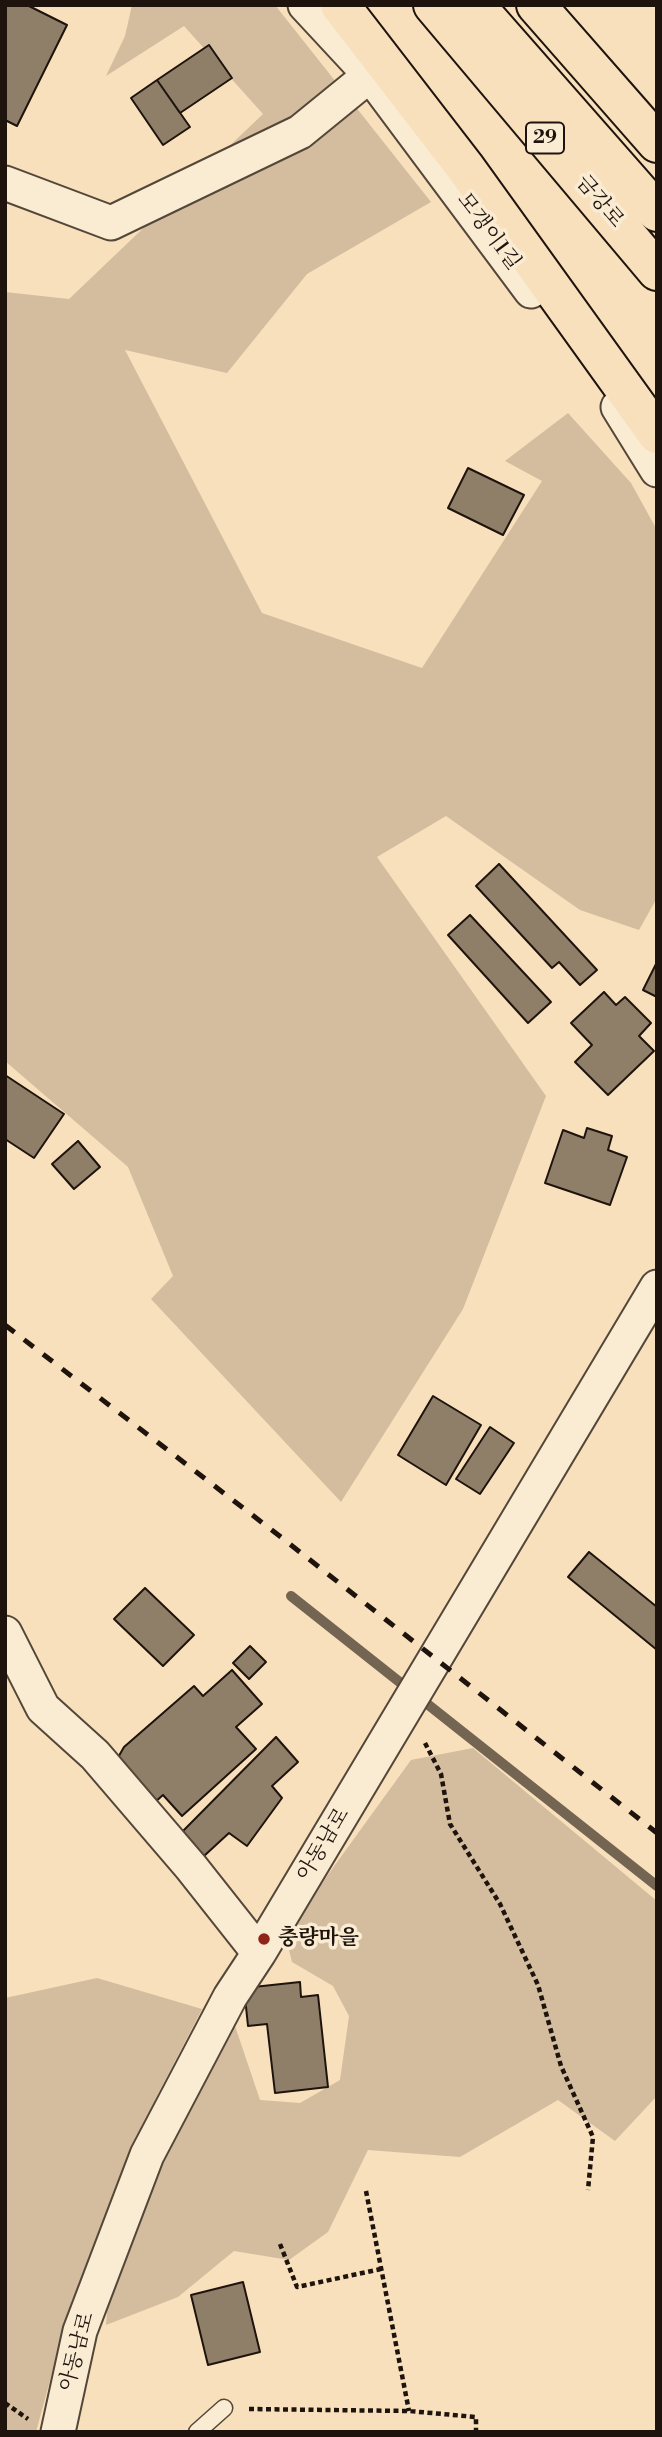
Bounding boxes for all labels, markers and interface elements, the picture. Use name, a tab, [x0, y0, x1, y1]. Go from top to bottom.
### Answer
road number: 29	[526, 122, 564, 154]
street label: 금강로	[570, 171, 628, 233]
street label: 모갱이1길	[451, 188, 525, 276]
street label: 아동남로	[292, 1804, 356, 1886]
place label: 충량마을	[278, 1926, 359, 1952]
marker: 충량마을	[256, 1931, 272, 1947]
street label: 아동남로	[55, 2310, 101, 2394]

